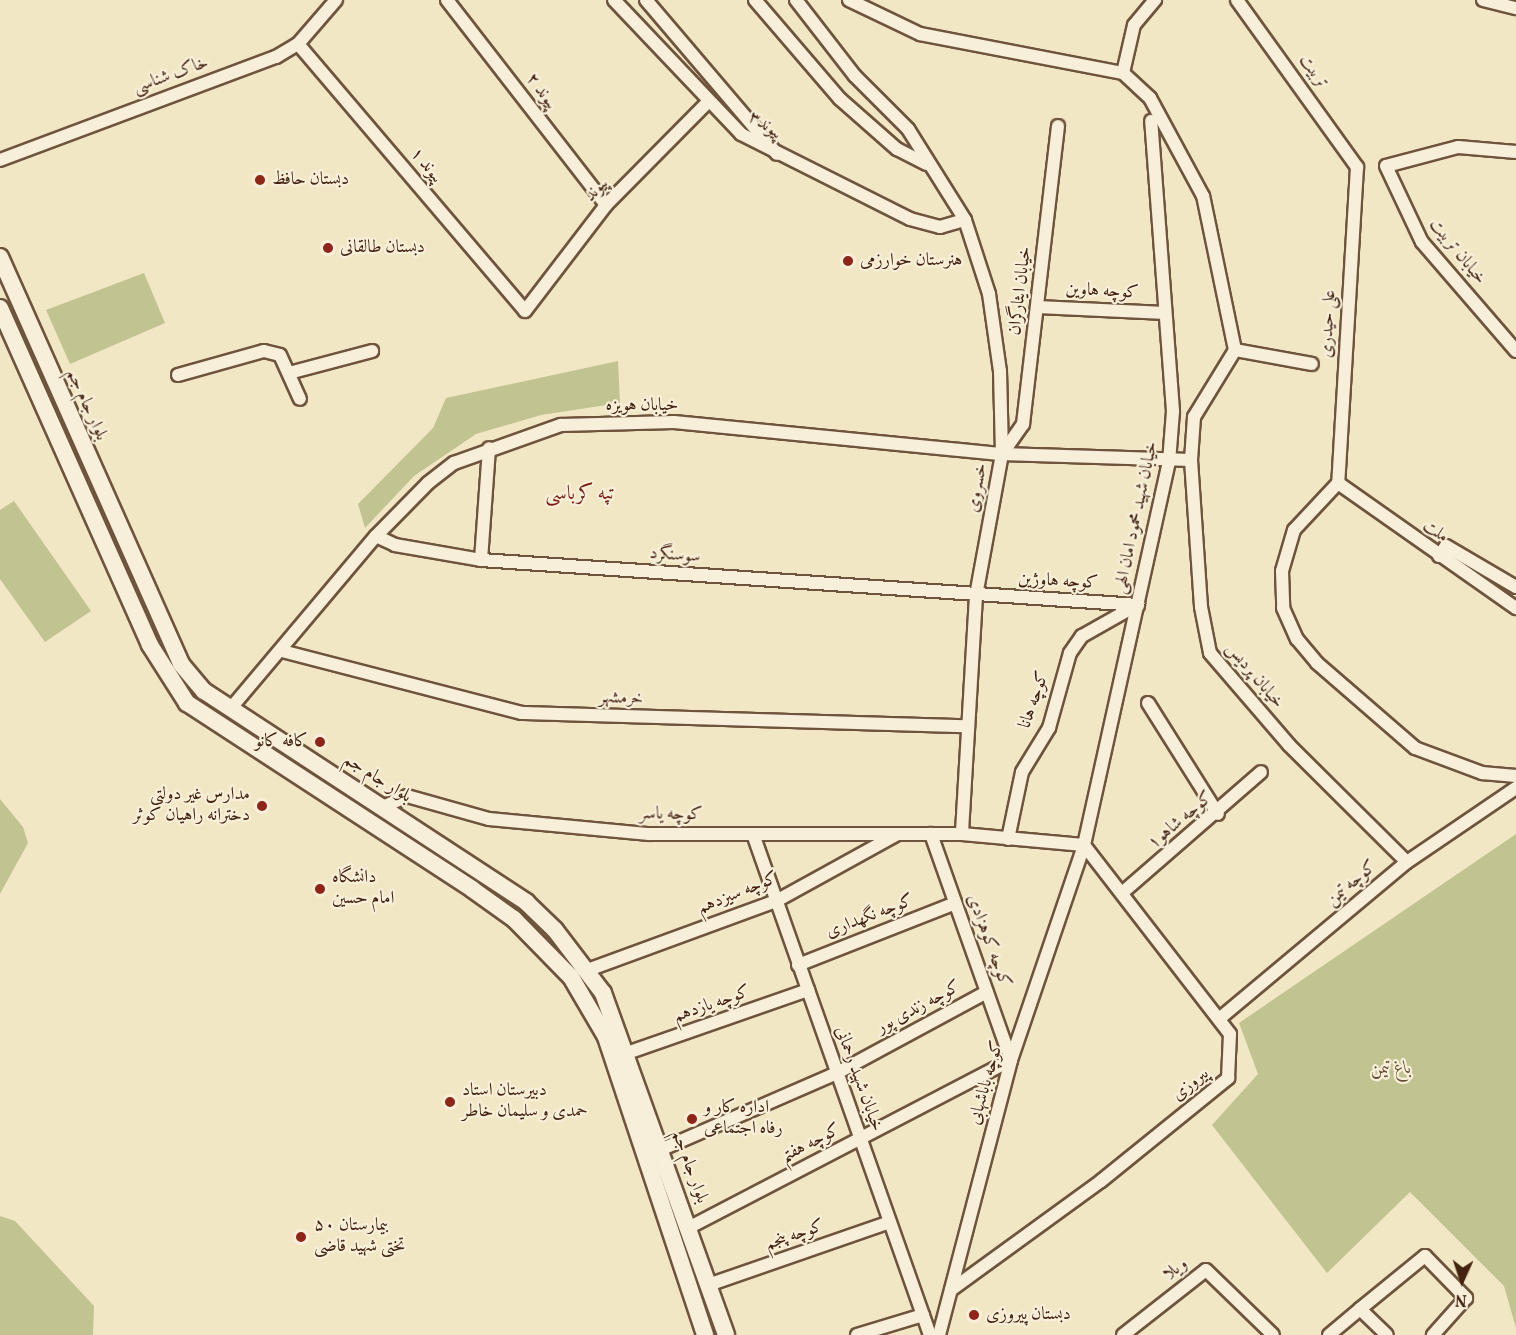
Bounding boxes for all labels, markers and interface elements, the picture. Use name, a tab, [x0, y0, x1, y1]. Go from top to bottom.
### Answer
street label: تربیت	[1294, 51, 1332, 93]
street label: خاک شناسی	[131, 52, 211, 100]
street label: پیوند ۲	[520, 69, 562, 115]
street label: پیوند۳	[744, 107, 786, 145]
street label: پیوند ۱	[405, 144, 447, 188]
place label: دبستان حافظ	[272, 169, 349, 191]
marker: دبستان حافظ	[253, 173, 267, 187]
street label: پیوند	[580, 173, 614, 207]
street label: خیابان تربیت	[1424, 215, 1490, 289]
place label: دبستان طالقانی	[340, 237, 425, 259]
marker: دبستان طالقانی	[321, 241, 335, 255]
street label: خیابان ایثارگران	[1005, 245, 1037, 337]
place label: هنرستان خوارزمی	[860, 250, 962, 272]
marker: هنرستان خوارزمی	[841, 254, 855, 268]
street label: کوچه هاوین	[1065, 279, 1139, 305]
street label: علی حیدری	[1316, 289, 1342, 359]
street label: بلوار جام جم	[61, 366, 111, 444]
street label: خیابان هویزه	[606, 395, 678, 417]
street label: خیابان شهید محمود امان الهی	[1110, 440, 1164, 596]
street label: خسروی	[963, 462, 993, 514]
district label: تپه کرباسی	[545, 482, 615, 506]
street label: ملت	[1418, 516, 1452, 548]
street label: سوسنگرد	[649, 543, 701, 569]
street label: کوچه هاوژین	[1017, 569, 1099, 595]
street label: خیابان پردیس	[1220, 639, 1288, 713]
street label: کوچه هانا	[1015, 668, 1055, 732]
street label: خرمشهر	[599, 687, 643, 711]
place label: کافه کانو	[255, 731, 308, 753]
marker: کافه کانو	[313, 735, 327, 749]
street label: بلوار جام جم	[339, 750, 415, 808]
place label: مدارس غیر دولتی دخترانه راهیان کوثر	[133, 785, 250, 828]
street label: کوچه شاهو۱	[1144, 787, 1218, 855]
marker: مدارس غیر دولتی دخترانه راهیان کوثر	[255, 799, 269, 813]
street label: کوچه یاسر	[639, 804, 703, 826]
street label: کوچه تیمن	[1322, 857, 1382, 911]
place label: دانشگاه امام حسین	[332, 868, 394, 910]
street label: کوچه سیزدهم	[694, 868, 782, 920]
marker: دانشگاه امام حسین	[313, 882, 327, 896]
street label: کوچه نگهداری	[823, 890, 917, 944]
street label: کوچه کوهزادی	[961, 891, 1015, 991]
street label: کوچه زندی پور	[873, 977, 965, 1039]
street label: کوچه یازدهم	[671, 982, 753, 1028]
street label: خیابان شهید رحمانی	[829, 1023, 887, 1135]
street label: کوچه باباشهابی	[965, 1039, 1009, 1127]
park label: باغ تیمن	[1371, 1058, 1411, 1080]
street label: پیروزی	[1168, 1064, 1214, 1106]
place label: دبیرستان استاد حمدی و سلیمان خاطر	[462, 1081, 588, 1124]
marker: دبیرستان استاد حمدی و سلیمان خاطر	[443, 1095, 457, 1109]
place label: اداره کار و رفاه اجتماعی	[704, 1098, 783, 1140]
marker: اداره کار و رفاه اجتماعی	[685, 1112, 699, 1126]
street label: کوچه هفتم	[777, 1120, 845, 1168]
street label: بلوار جام جم	[666, 1127, 712, 1207]
place label: بیمارستان ۵۰ تختی شهید قاضی	[314, 1216, 405, 1258]
street label: کوچه پنجم	[763, 1216, 827, 1256]
marker: بیمارستان ۵۰ تختی شهید قاضی	[292, 1228, 310, 1246]
north arrow	[1432, 1251, 1492, 1311]
street label: ویلا	[1159, 1254, 1193, 1286]
text: N	[1455, 1288, 1467, 1310]
place label: دبستان پیروزی	[986, 1304, 1071, 1326]
marker: دبستان پیروزی	[967, 1308, 981, 1322]

